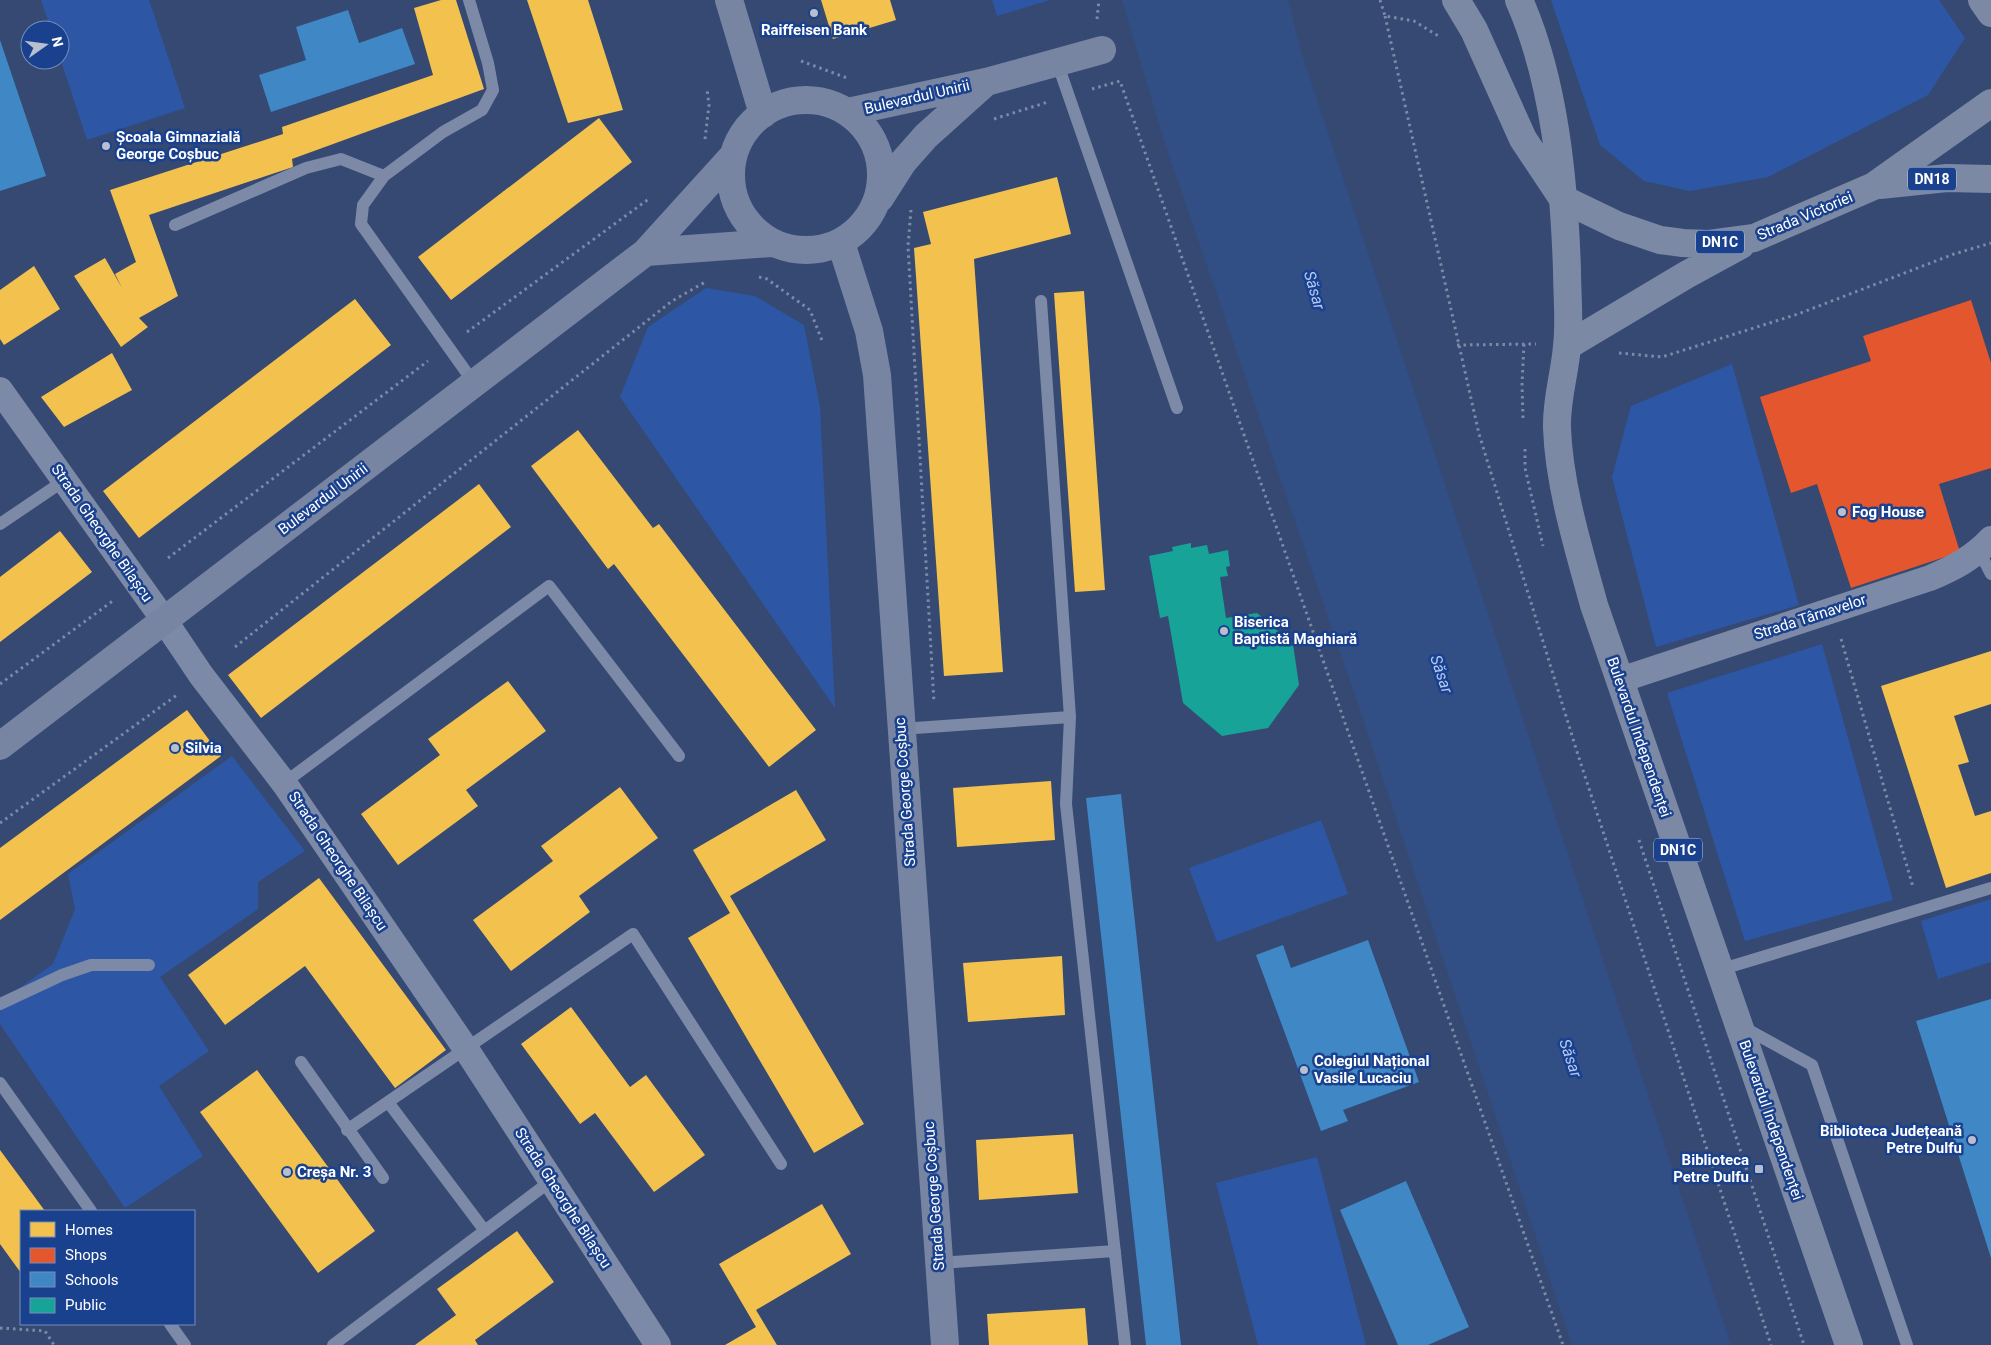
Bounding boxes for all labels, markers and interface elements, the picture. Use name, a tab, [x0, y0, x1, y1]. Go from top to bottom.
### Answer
marker: Raiffeisen Bank	[808, 7, 820, 19]
north arrow	[20, 20, 70, 70]
place label: Raiffeisen Bank	[761, 21, 868, 39]
text: N	[49, 35, 67, 49]
street label: Bulevardul Unirii	[863, 76, 971, 118]
place label: Școala Gimnazială George Coșbuc	[116, 128, 241, 163]
marker: Școala Gimnazială George Coșbuc	[100, 140, 112, 152]
road number: DN18	[1908, 168, 1956, 190]
street label: Strada Victoriei	[1755, 188, 1855, 244]
road number: DN1C	[1696, 230, 1744, 253]
water label: Săsar	[1300, 269, 1329, 312]
street label: Bulevardul Unirii	[275, 459, 371, 539]
street label: Strada Gheorghe Bilașcu	[48, 461, 156, 605]
place label: Fog House	[1852, 503, 1924, 521]
marker: Fog House	[1836, 506, 1848, 518]
street label: Strada Târnavelor	[1752, 590, 1868, 644]
place label: Biserica Baptistă Maghiară	[1234, 613, 1357, 648]
marker: Biserica Baptistă Maghiară	[1218, 625, 1230, 637]
water label: Săsar	[1426, 652, 1457, 697]
street label: Bulevardul Independenței	[1603, 655, 1675, 819]
street label: Strada George Coșbuc	[891, 717, 919, 867]
place label: Silvia	[185, 739, 222, 757]
marker: Silvia	[169, 742, 181, 754]
street label: Strada Gheorghe Bilașcu	[285, 788, 391, 934]
road number: DN1C	[1654, 838, 1702, 862]
water label: Săsar	[1555, 1036, 1586, 1081]
street label: Bulevardul Independenței	[1735, 1038, 1807, 1202]
place label: Colegiul Național Vasile Lucaciu	[1314, 1052, 1430, 1087]
marker: Colegiul Național Vasile Lucaciu	[1298, 1064, 1310, 1076]
street label: Strada George Coșbuc	[920, 1121, 948, 1271]
place label: Biblioteca Județeană Petre Dulfu	[1820, 1122, 1962, 1157]
street label: Strada Gheorghe Bilașcu	[511, 1124, 615, 1272]
marker: Biblioteca Județeană Petre Dulfu	[1966, 1134, 1978, 1146]
place label: Biblioteca Petre Dulfu	[1673, 1151, 1749, 1186]
place label: Creșa Nr. 3	[297, 1163, 371, 1181]
marker: Biblioteca Petre Dulfu	[1753, 1163, 1765, 1175]
marker: Creșa Nr. 3	[281, 1166, 293, 1178]
legend	[20, 1210, 195, 1325]
text: Homes	[65, 1221, 113, 1239]
text: Shops	[65, 1246, 107, 1264]
text: Schools	[65, 1271, 119, 1289]
text: Public	[65, 1296, 106, 1314]

